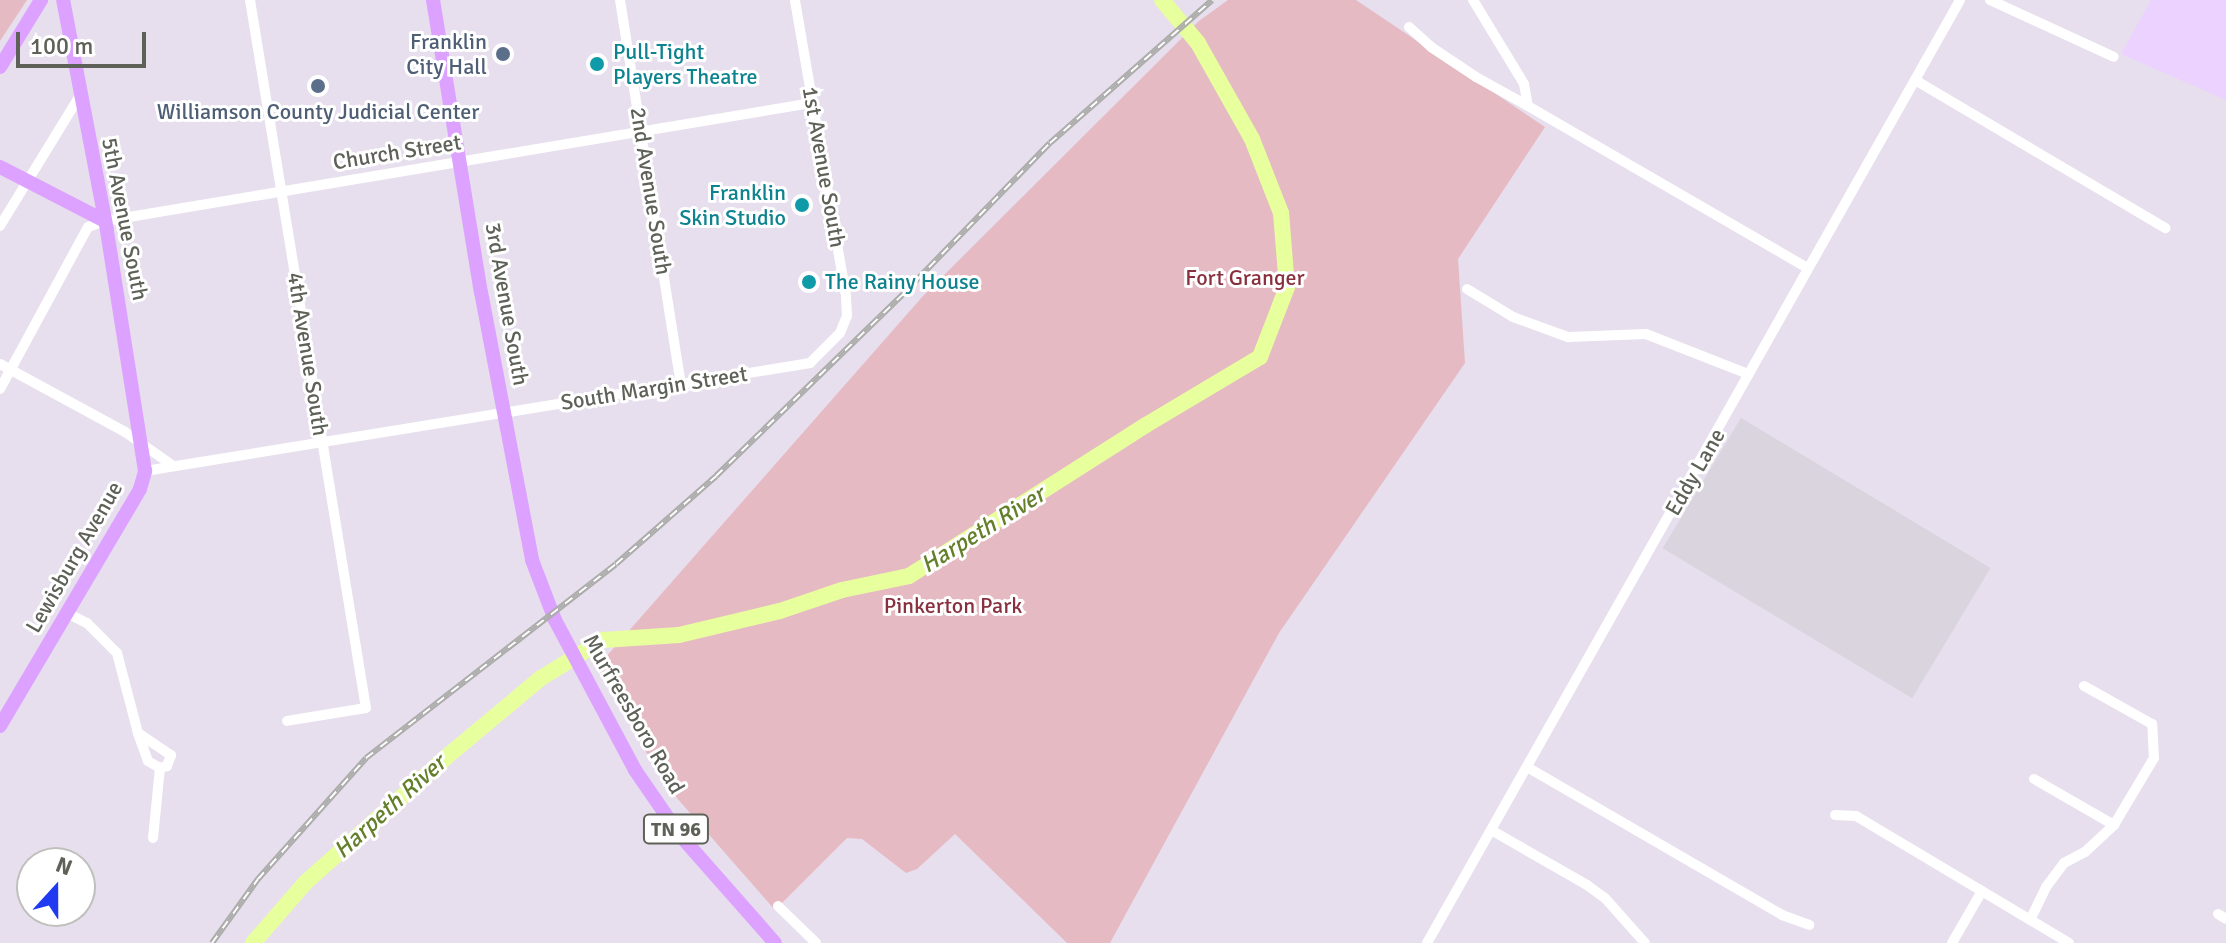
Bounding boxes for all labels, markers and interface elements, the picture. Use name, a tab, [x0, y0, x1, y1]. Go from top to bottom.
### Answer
scale bar	[20, 16, 150, 66]
place label: Franklin City Hall	[406, 28, 487, 80]
text: 100 m	[30, 31, 93, 61]
place label: Pull-Tight Players Theatre	[613, 38, 758, 90]
marker: Franklin City Hall	[494, 45, 512, 63]
marker: Pull-Tight Players Theatre	[588, 55, 606, 73]
marker: Williamson County Judicial Center	[309, 77, 327, 95]
street label: 1st Avenue South	[797, 84, 851, 250]
place label: Williamson County Judicial Center	[157, 99, 479, 125]
street label: 2nd Avenue South	[625, 105, 677, 277]
street label: Church Street	[331, 129, 463, 175]
street label: 5th Avenue South	[96, 135, 154, 303]
place label: Franklin Skin Studio	[679, 179, 786, 230]
marker: Franklin Skin Studio	[793, 196, 811, 214]
street label: 3rd Avenue South	[480, 220, 534, 388]
park label: Fort Granger	[1185, 265, 1305, 291]
place label: The Rainy House	[825, 269, 980, 295]
street label: 4th Avenue South	[282, 270, 334, 438]
marker: The Rainy House	[800, 273, 818, 291]
street label: South Margin Street	[559, 360, 749, 416]
street label: Eddy Lane	[1660, 424, 1730, 520]
street label: Lewisburg Avenue	[20, 477, 128, 637]
water label: Harpeth River	[916, 480, 1050, 580]
park label: Pinkerton Park	[884, 593, 1022, 619]
street label: Murfreesboro Road	[578, 630, 690, 798]
water label: Harpeth River	[328, 749, 452, 865]
road number: TN 96	[642, 813, 710, 845]
north arrow	[16, 847, 96, 927]
text: N	[52, 851, 76, 881]

